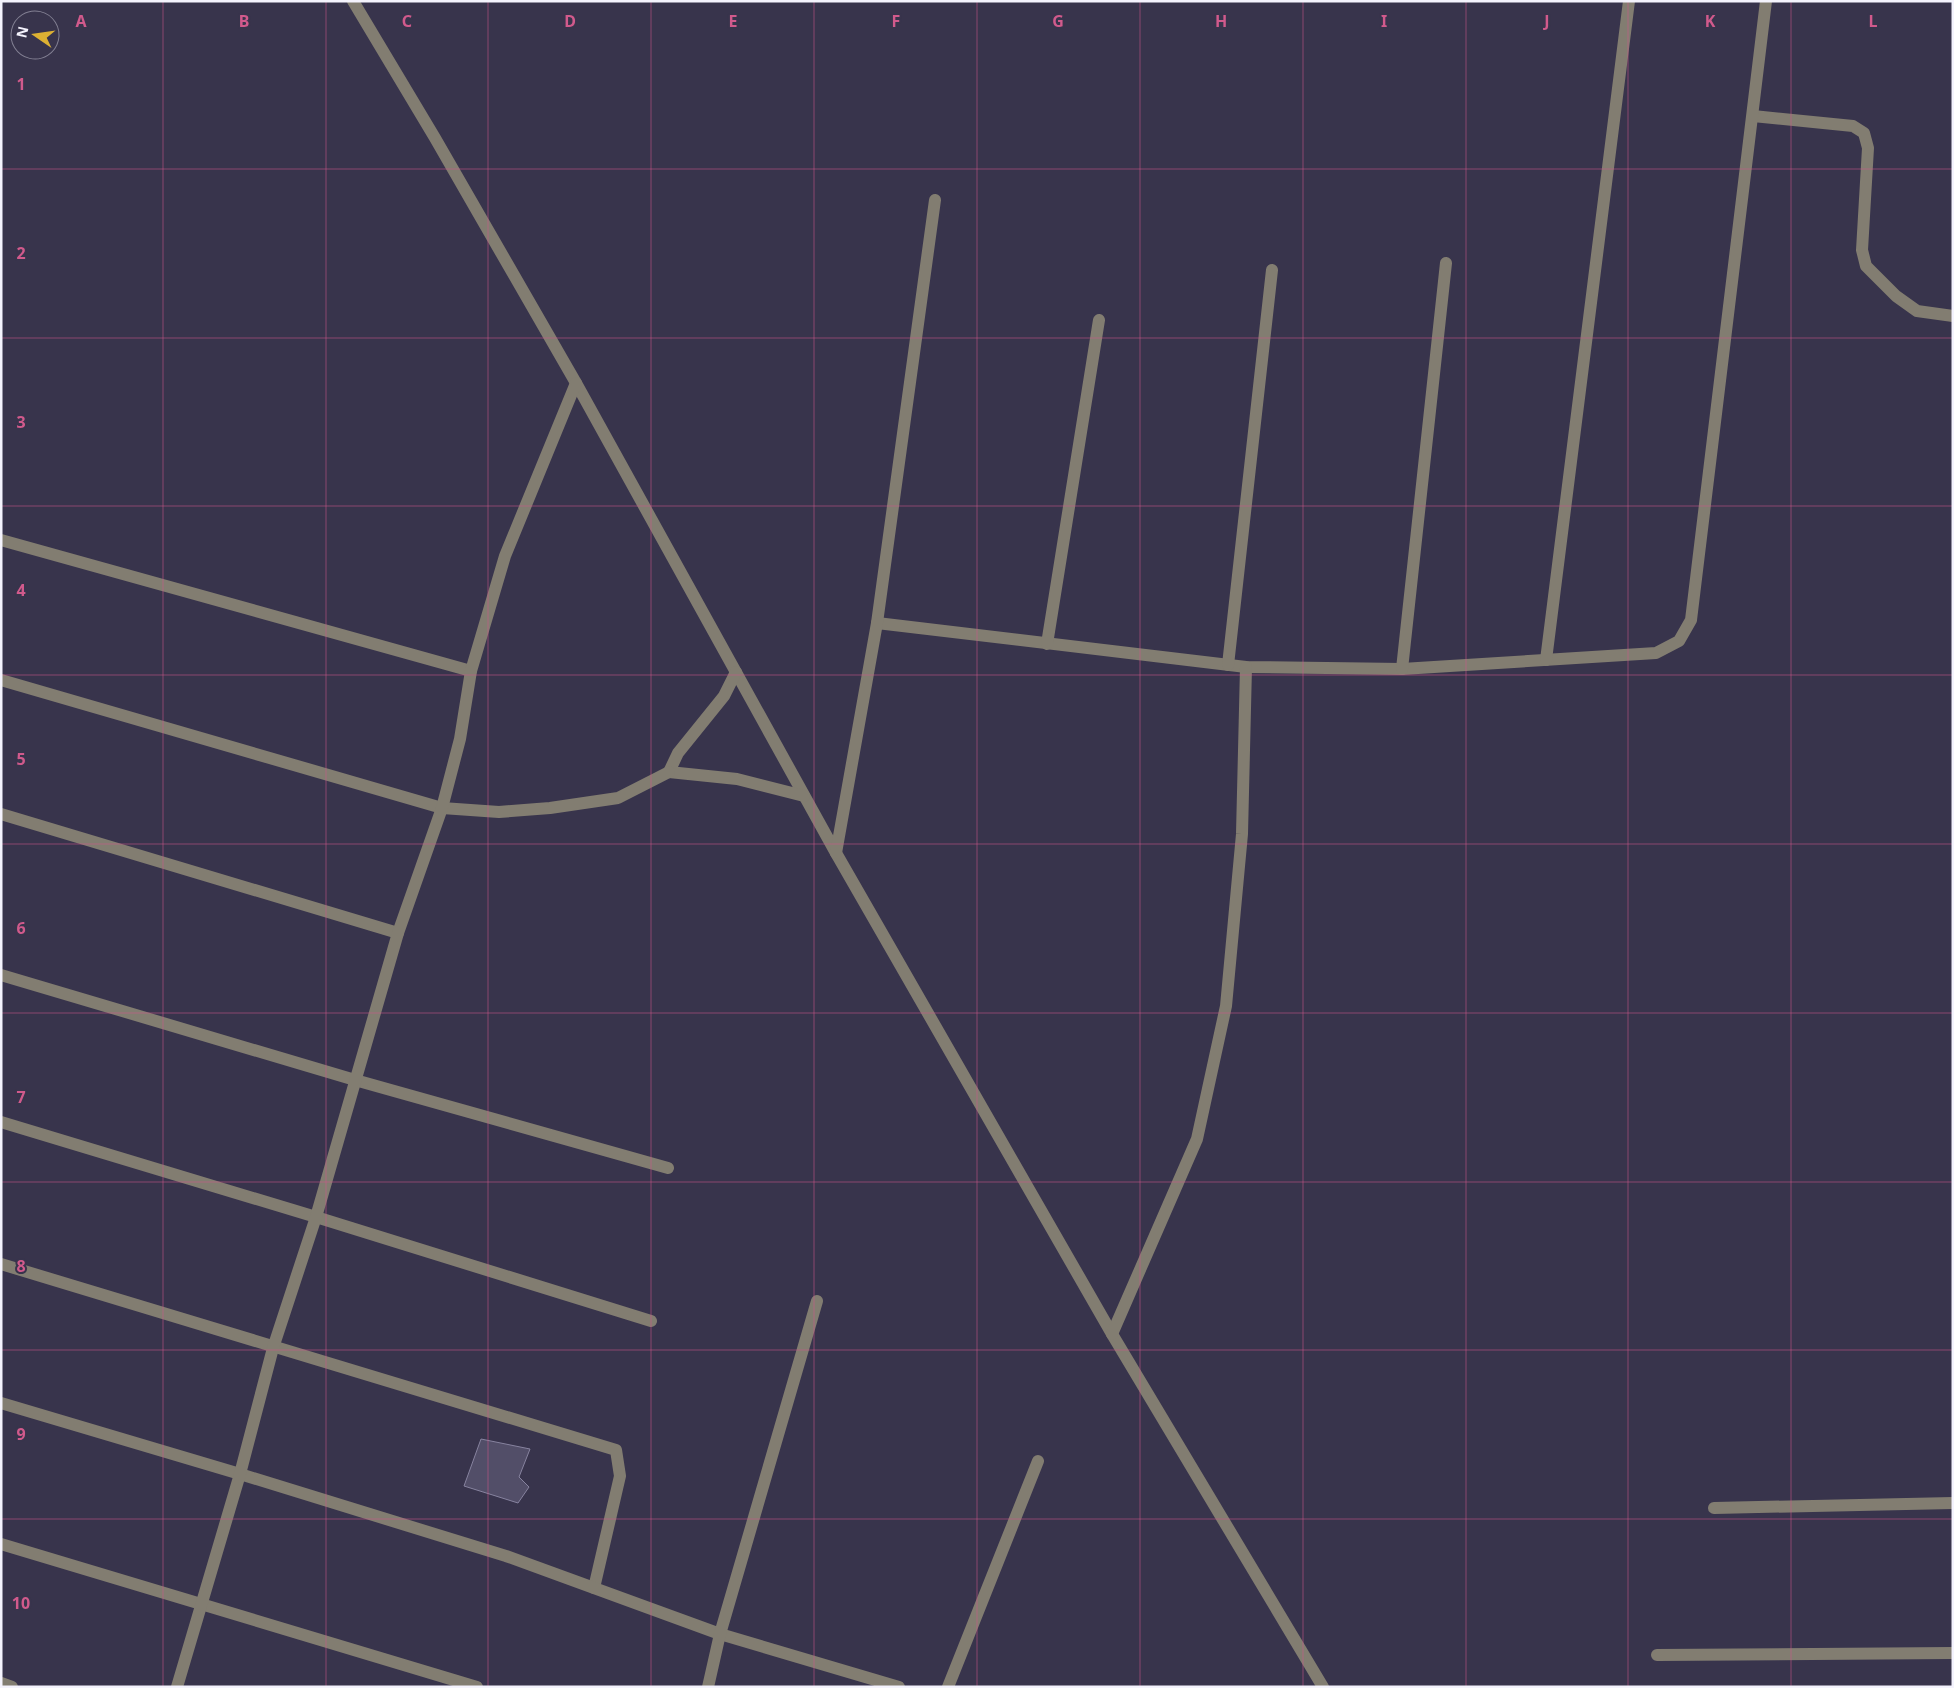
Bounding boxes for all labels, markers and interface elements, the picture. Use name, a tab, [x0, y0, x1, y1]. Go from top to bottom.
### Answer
north arrow	[10, 10, 60, 60]
text: A	[75, 10, 87, 32]
text: B	[239, 10, 249, 32]
text: C	[402, 10, 412, 32]
text: D	[564, 10, 576, 32]
text: E	[729, 10, 738, 32]
text: F	[892, 10, 900, 32]
text: G	[1052, 10, 1064, 32]
text: H	[1215, 10, 1227, 32]
text: I	[1381, 10, 1387, 32]
text: J	[1542, 10, 1550, 32]
text: K	[1705, 10, 1716, 32]
text: L	[1869, 10, 1878, 32]
text: N	[11, 24, 32, 40]
text: 1	[16, 73, 26, 95]
text: 2	[16, 242, 26, 264]
text: 3	[16, 411, 26, 433]
text: 4	[16, 579, 26, 601]
text: 5	[16, 748, 26, 770]
text: 6	[16, 917, 26, 939]
text: 7	[16, 1086, 26, 1108]
text: 8	[16, 1255, 26, 1277]
text: 9	[16, 1423, 26, 1445]
text: 10	[12, 1592, 30, 1614]

